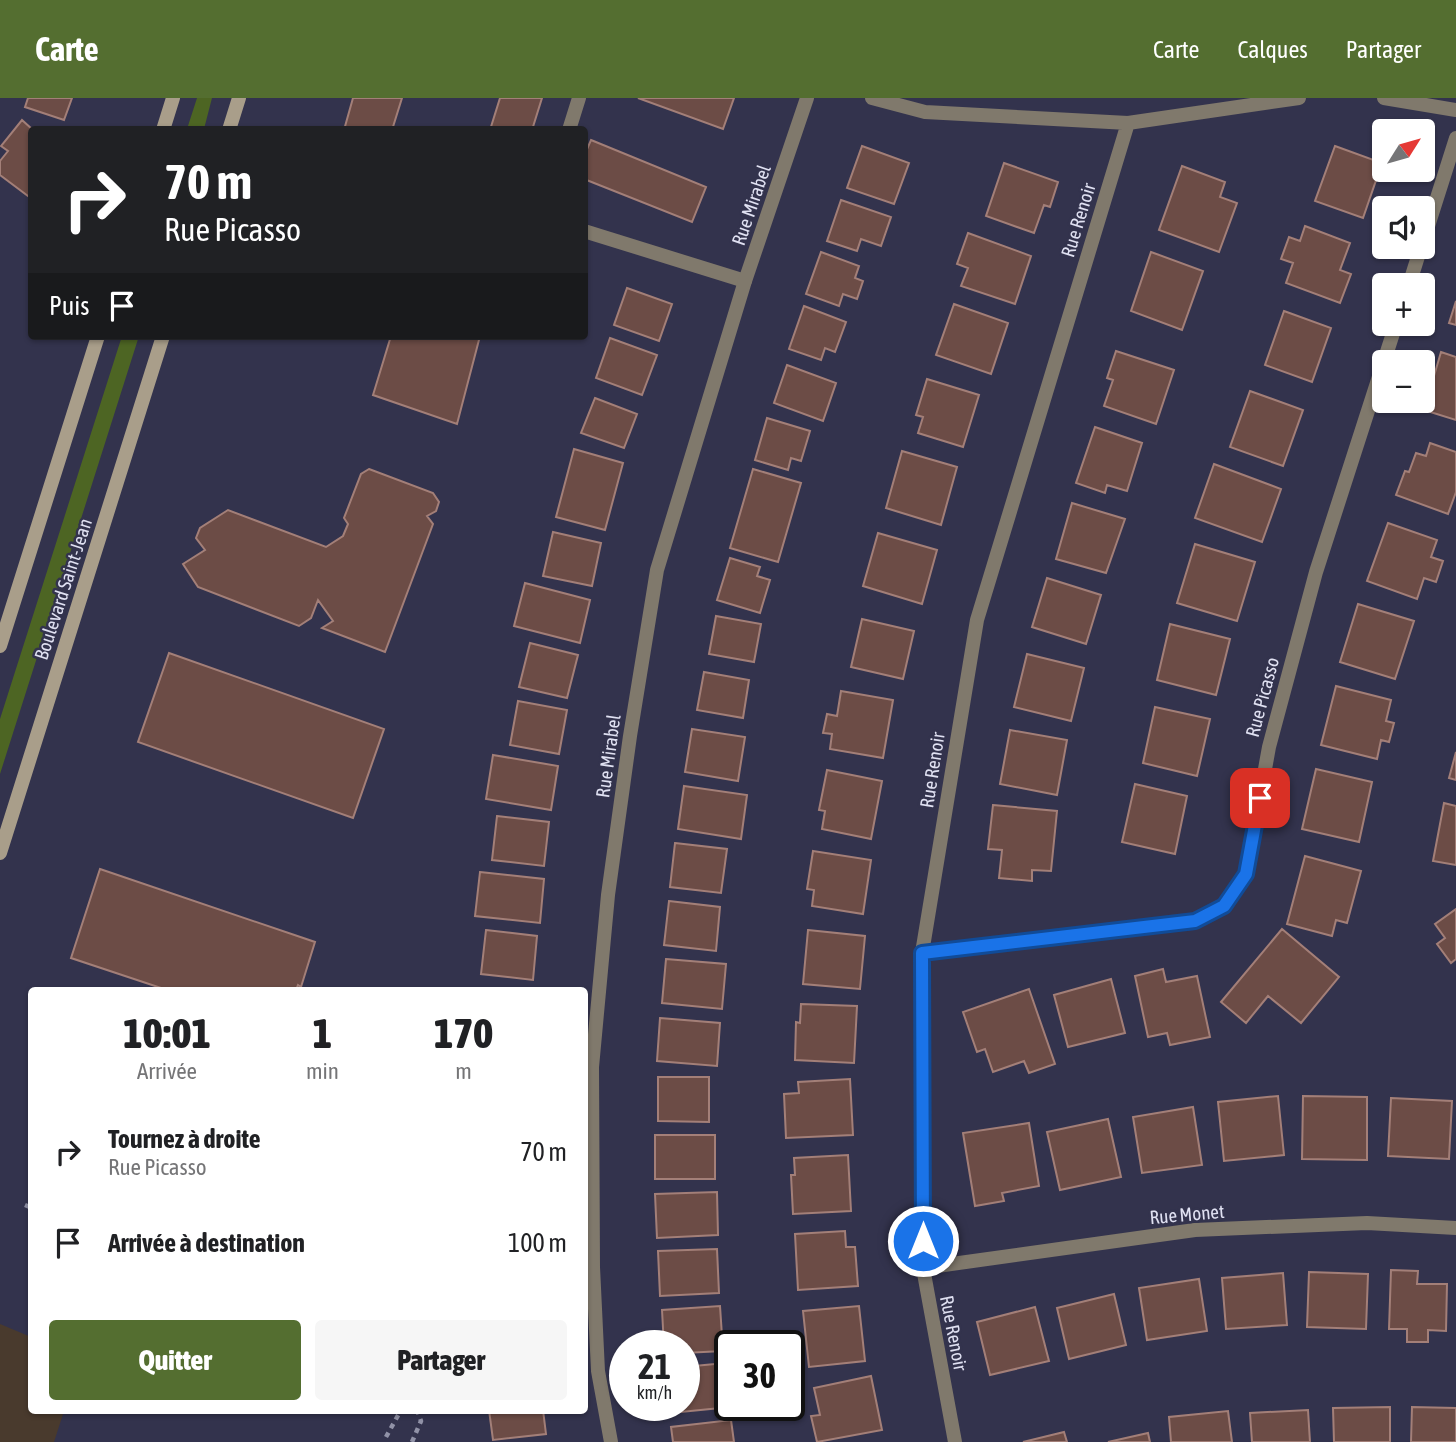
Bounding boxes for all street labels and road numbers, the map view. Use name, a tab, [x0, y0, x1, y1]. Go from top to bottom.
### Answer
street label: Rue Mirabel	[727, 162, 775, 248]
street label: Rue Renoir	[1056, 180, 1100, 260]
street label: Boulevard Saint-Jean	[30, 515, 96, 663]
street label: Rue Picasso	[1241, 655, 1283, 739]
street label: Rue Mirabel	[591, 713, 625, 799]
street label: Rue Renoir	[915, 730, 949, 809]
street label: Rue Monet	[1149, 1200, 1225, 1228]
street label: Rue Renoir	[936, 1294, 972, 1373]

